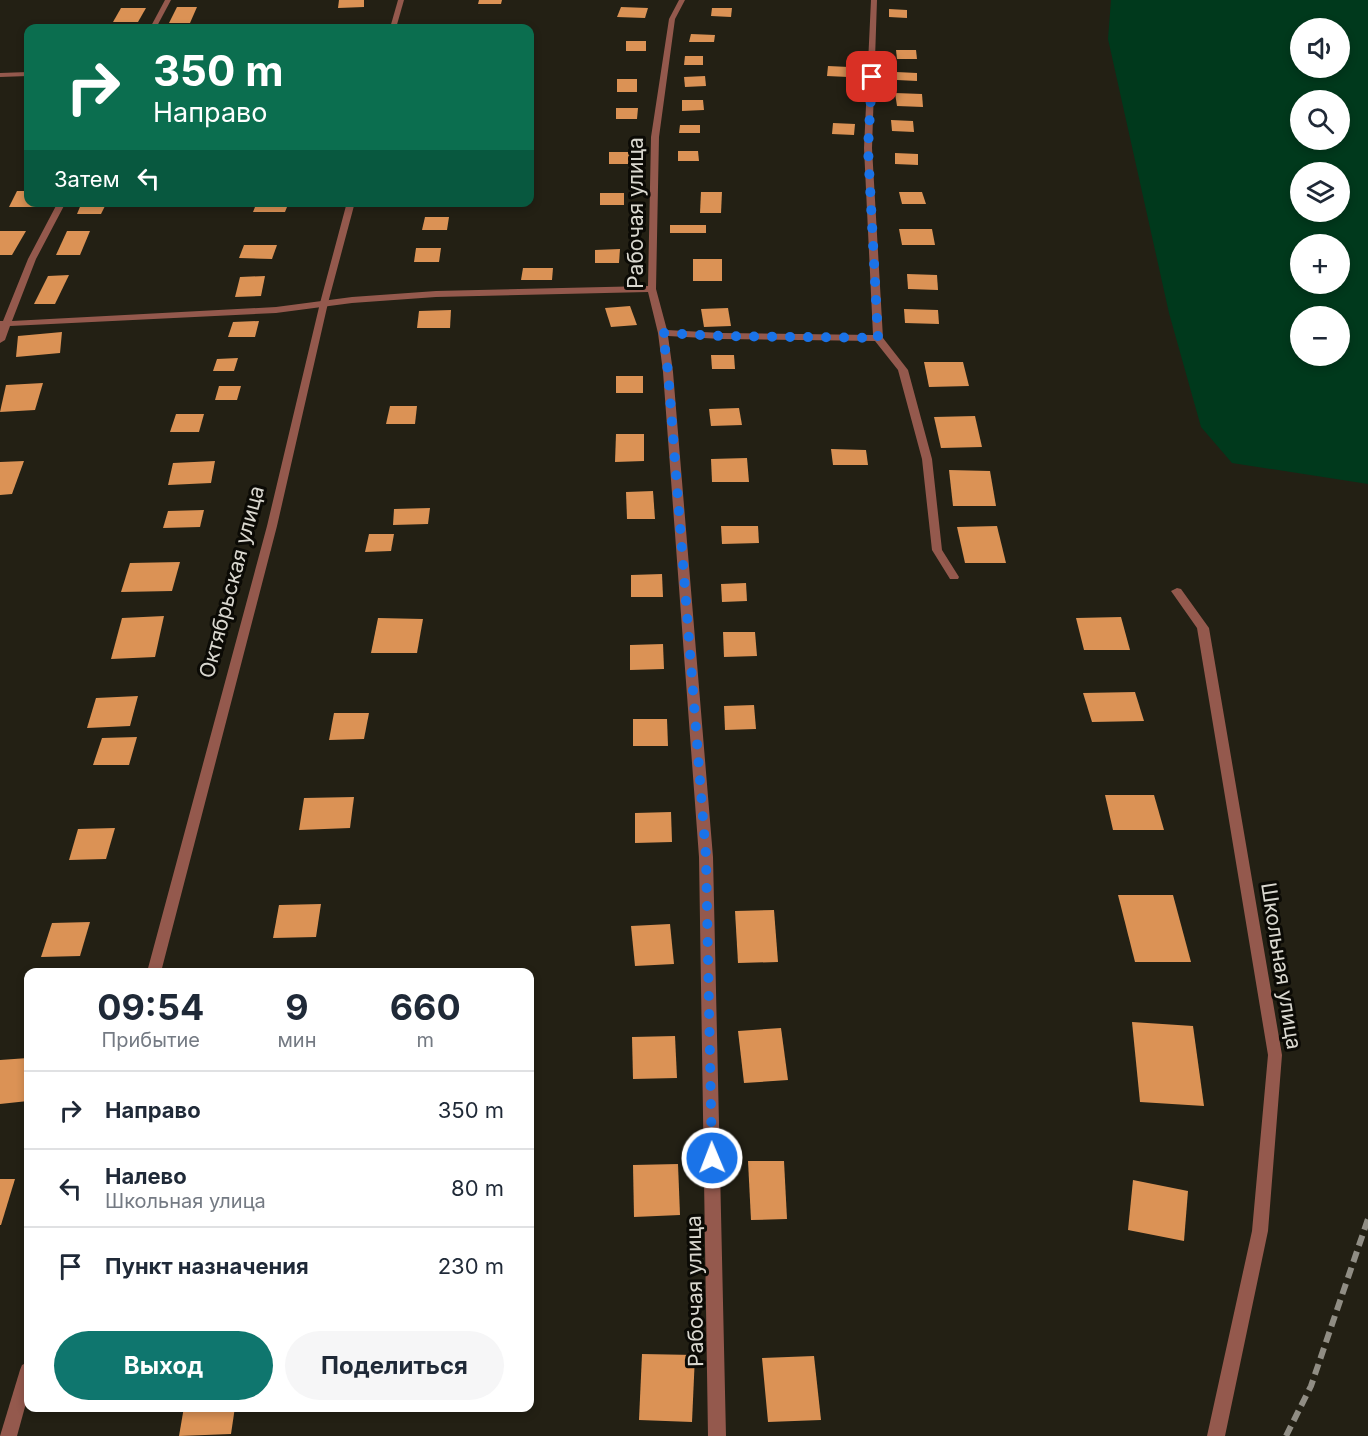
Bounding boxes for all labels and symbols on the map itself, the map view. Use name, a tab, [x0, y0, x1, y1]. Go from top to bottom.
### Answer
pin	[846, 51, 897, 102]
street label: Рабочая улица	[623, 137, 648, 289]
street label: Октябрьская улица	[194, 483, 269, 681]
street label: Школьная улица	[1256, 881, 1307, 1051]
position arrow	[680, 1126, 744, 1190]
street label: Рабочая улица	[681, 1215, 708, 1367]

